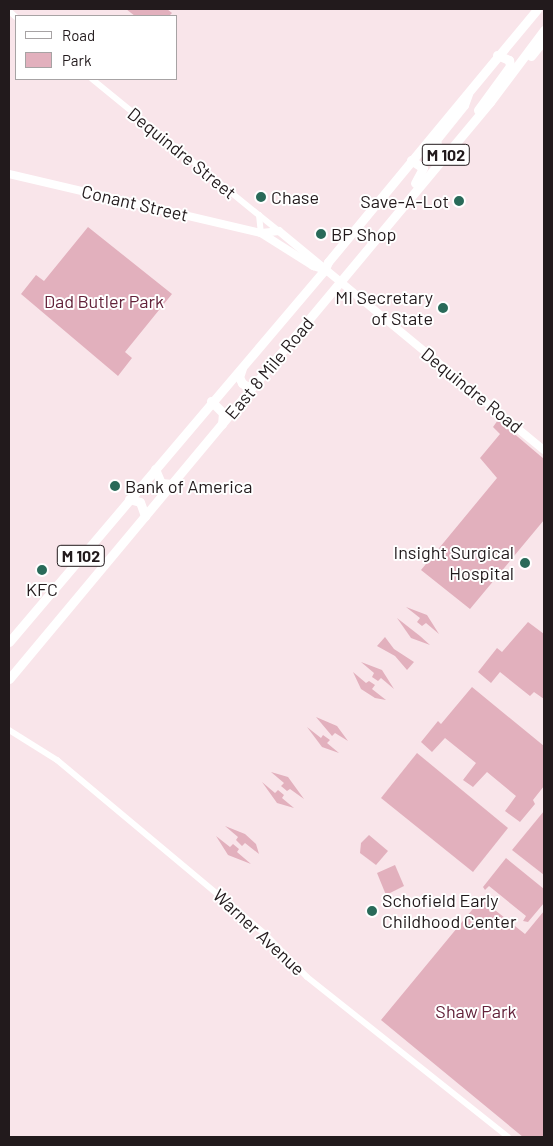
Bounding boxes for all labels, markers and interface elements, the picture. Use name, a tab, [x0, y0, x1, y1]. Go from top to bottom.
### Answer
legend	[15, 15, 178, 80]
text: Road	[62, 26, 95, 44]
text: Park	[62, 51, 91, 69]
street label: Dequindre Street	[123, 103, 241, 203]
road number: M 102	[421, 142, 471, 168]
street label: Conant Street	[80, 180, 190, 226]
place label: Chase	[271, 186, 319, 208]
place label: Save-A-Lot	[360, 190, 449, 212]
marker: Chase	[255, 191, 267, 203]
marker: Save-A-Lot	[453, 195, 465, 207]
place label: BP Shop	[331, 223, 396, 245]
marker: BP Shop	[315, 228, 327, 240]
place label: MI Secretary of State	[335, 287, 433, 330]
park label: Dad Butler Park	[44, 290, 164, 312]
marker: MI Secretary of State	[437, 302, 449, 314]
street label: East 8 Mile Road	[220, 313, 318, 423]
street label: Dequindre Road	[417, 343, 527, 437]
place label: Bank of America	[125, 475, 252, 497]
marker: Bank of America	[109, 480, 121, 492]
road number: M 102	[56, 542, 106, 570]
place label: Insight Surgical Hospital	[393, 542, 514, 584]
marker: Insight Surgical Hospital	[518, 556, 532, 570]
marker: KFC	[36, 564, 48, 576]
place label: KFC	[26, 578, 58, 600]
street label: Warner Avenue	[209, 884, 309, 980]
place label: Schofield Early Childhood Center	[382, 890, 516, 932]
marker: Schofield Early Childhood Center	[366, 905, 378, 917]
park label: Shaw Park	[435, 1000, 517, 1022]

